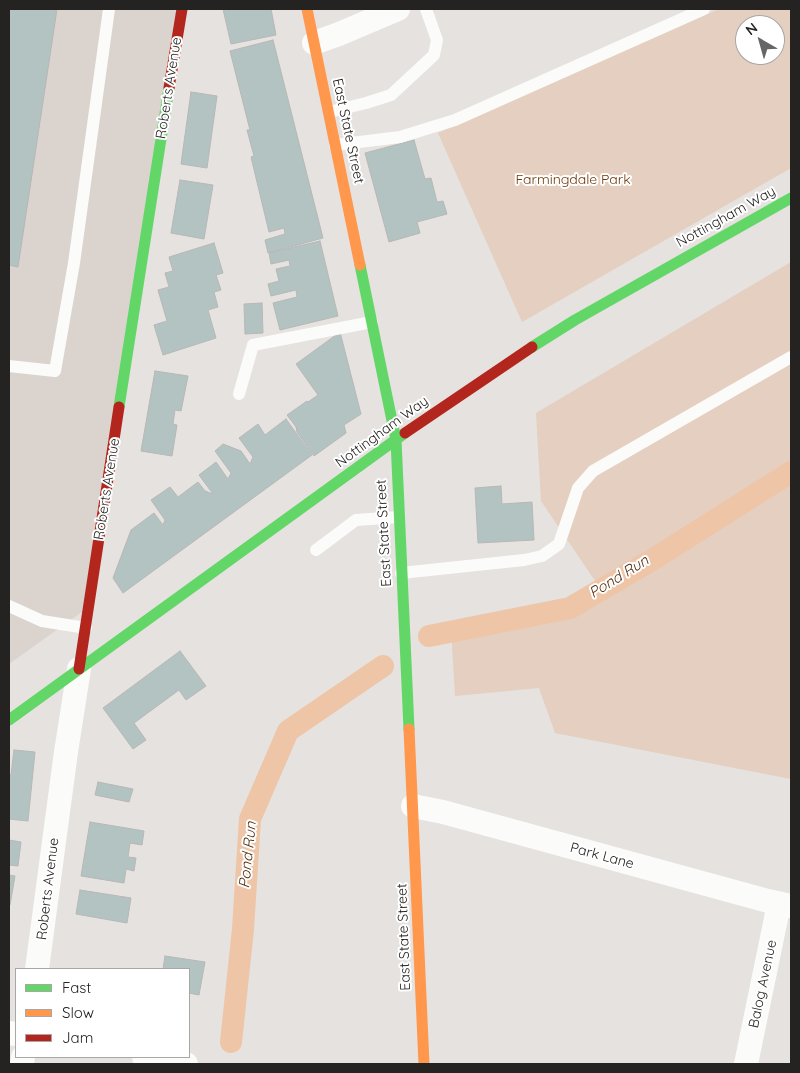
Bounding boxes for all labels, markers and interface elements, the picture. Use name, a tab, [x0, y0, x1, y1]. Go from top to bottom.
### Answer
north arrow	[735, 15, 785, 65]
text: N	[742, 19, 761, 39]
street label: Roberts Avenue	[153, 36, 185, 140]
street label: East State Street	[329, 77, 367, 185]
park label: Farmingdale Park	[515, 172, 631, 188]
street label: Nottingham Way	[673, 183, 779, 251]
street label: Nottingham Way	[332, 393, 432, 471]
street label: Roberts Avenue	[91, 437, 123, 541]
street label: East State Street	[373, 479, 395, 587]
water label: Pond Run	[586, 552, 652, 602]
water label: Pond Run	[236, 821, 260, 889]
street label: Roberts Avenue	[33, 837, 63, 941]
street label: Park Lane	[568, 839, 636, 873]
street label: East State Street	[394, 883, 414, 991]
street label: Balog Avenue	[745, 938, 781, 1030]
legend	[15, 968, 190, 1058]
text: Fast	[62, 978, 91, 997]
text: Slow	[62, 1003, 94, 1022]
text: Jam	[62, 1028, 93, 1047]

